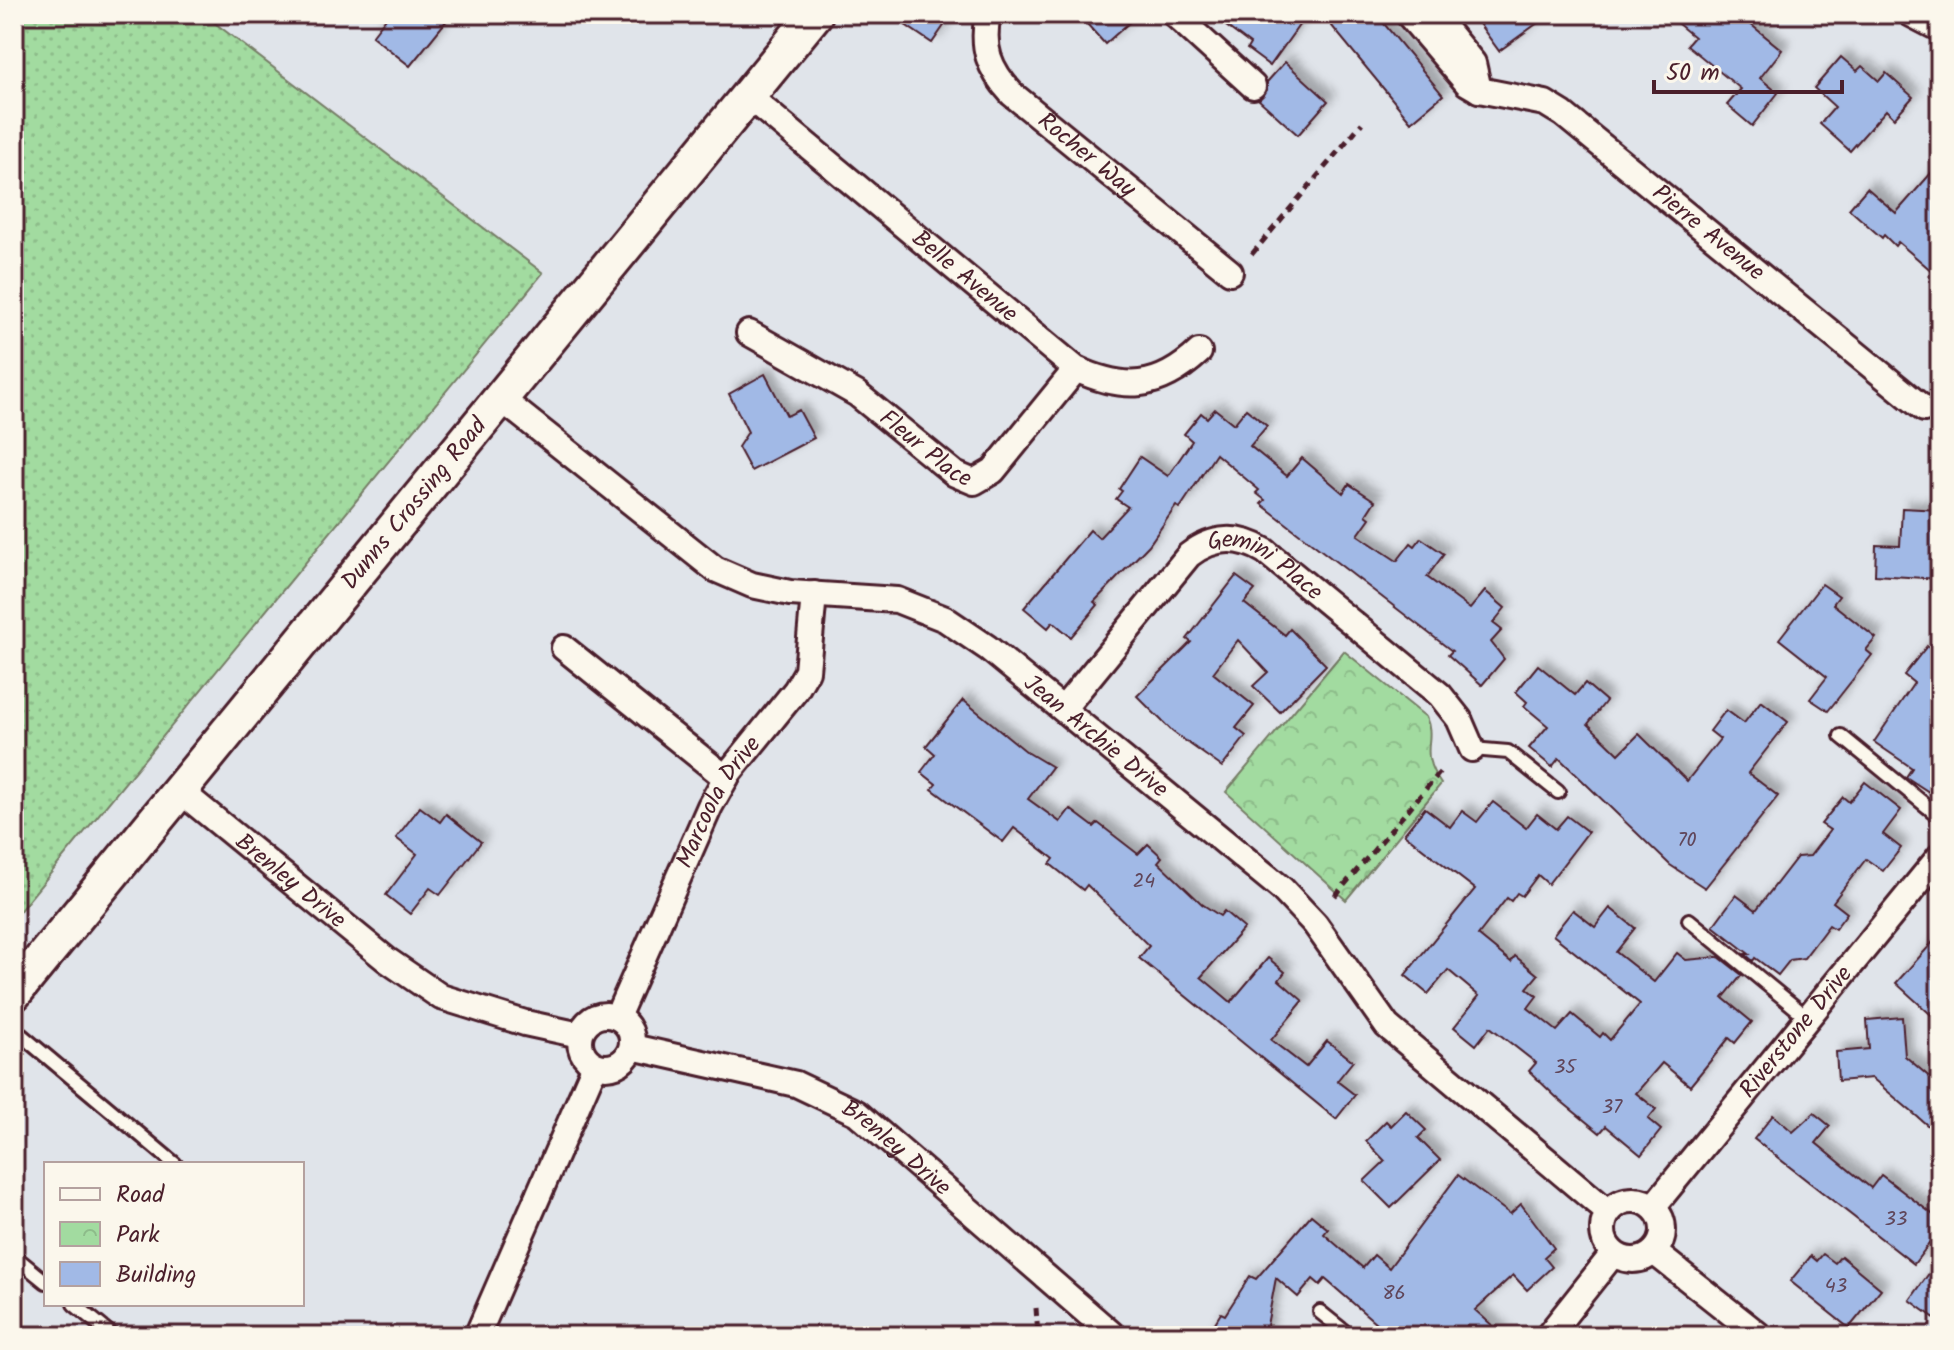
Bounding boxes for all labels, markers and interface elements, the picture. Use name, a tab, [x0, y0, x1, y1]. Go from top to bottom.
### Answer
scale bar	[1654, 44, 1842, 94]
text: 50 m	[1666, 54, 1720, 93]
street label: Rocher Way	[1029, 103, 1145, 208]
street label: Pierre Avenue	[1643, 174, 1774, 291]
street label: Belle Avenue	[903, 220, 1027, 333]
street label: Fleur Place	[870, 400, 978, 498]
street label: Dunns Crossing Road	[331, 408, 498, 599]
street label: Gemini Place	[1203, 520, 1332, 611]
street label: Jean Archie Drive	[1015, 665, 1177, 808]
street label: Marcoola Drive	[665, 727, 771, 875]
street label: Brenley Drive	[226, 823, 355, 939]
house number: 70	[1677, 825, 1697, 857]
house number: 24	[1133, 866, 1155, 898]
street label: Riverstone Drive	[1730, 957, 1863, 1107]
house number: 35	[1554, 1052, 1577, 1084]
street label: Brenley Drive	[835, 1089, 960, 1206]
house number: 37	[1602, 1092, 1623, 1124]
legend	[44, 1162, 304, 1306]
text: Road	[116, 1176, 165, 1215]
house number: 33	[1885, 1204, 1907, 1236]
text: Park	[116, 1216, 160, 1255]
text: Building	[116, 1256, 196, 1295]
house number: 43	[1825, 1271, 1847, 1303]
house number: 86	[1382, 1278, 1406, 1310]

